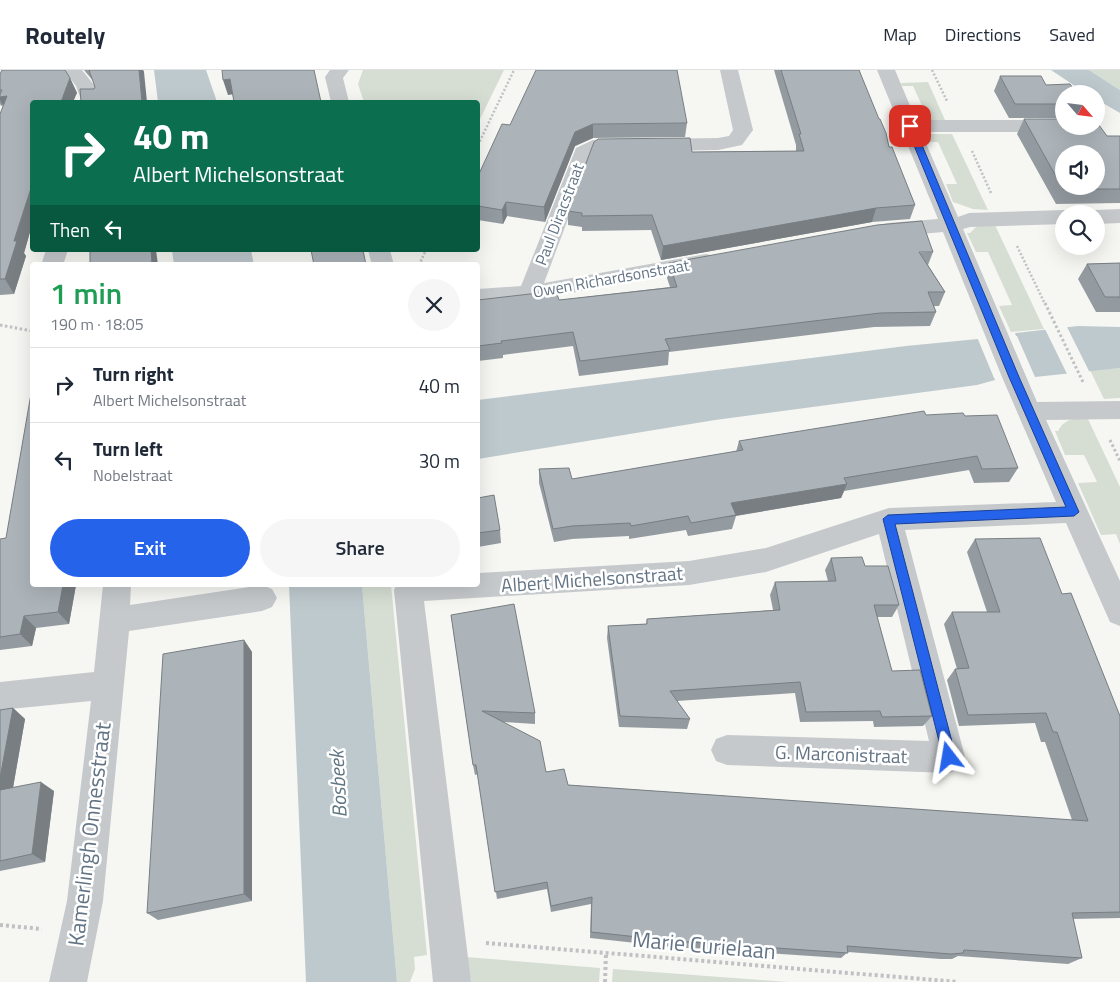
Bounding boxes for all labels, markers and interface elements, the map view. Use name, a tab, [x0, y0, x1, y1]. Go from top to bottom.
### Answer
text: Routely	[25, 17, 105, 53]
text: Map	[883, 21, 917, 48]
text: Directions	[945, 21, 1021, 48]
text: Saved	[1049, 21, 1095, 48]
north arrow	[1055, 85, 1105, 135]
map controls	[1055, 85, 1105, 255]
pin	[889, 105, 931, 147]
text: 40 m	[133, 109, 209, 163]
icon: arrive	[896, 112, 924, 140]
icon: right	[50, 120, 115, 185]
button: sound	[1055, 145, 1105, 195]
text: Albert Michelsonstraat	[133, 157, 344, 191]
street label: Paul Diracstraat	[528, 159, 590, 269]
button: search	[1055, 205, 1105, 255]
text: Then	[50, 215, 90, 244]
icon: left	[100, 215, 128, 243]
street label: Owen Richardsonstraat	[531, 252, 691, 304]
text: 1 min	[50, 270, 122, 316]
button: close	[408, 279, 460, 331]
text: 190 m · 18:05	[50, 312, 144, 336]
text: Turn right	[93, 359, 174, 388]
icon: right	[50, 371, 78, 399]
text: 40 m	[419, 371, 460, 400]
text: Albert Michelsonstraat	[93, 388, 246, 412]
text: Turn left	[93, 434, 163, 463]
icon: left	[50, 446, 78, 474]
text: 30 m	[419, 446, 460, 475]
text: Nobelstraat	[93, 463, 173, 487]
button: Exit	[50, 519, 250, 577]
button: Share	[260, 519, 460, 577]
street label: Albert Michelsonstraat	[500, 558, 684, 599]
street label: Kamerlingh Onnesstraat	[58, 720, 120, 948]
position arrow	[922, 730, 974, 782]
street label: G. Marconistraat	[774, 737, 908, 770]
water label: Bosbeek	[320, 747, 355, 818]
street label: Marie Curielaan	[631, 922, 777, 968]

